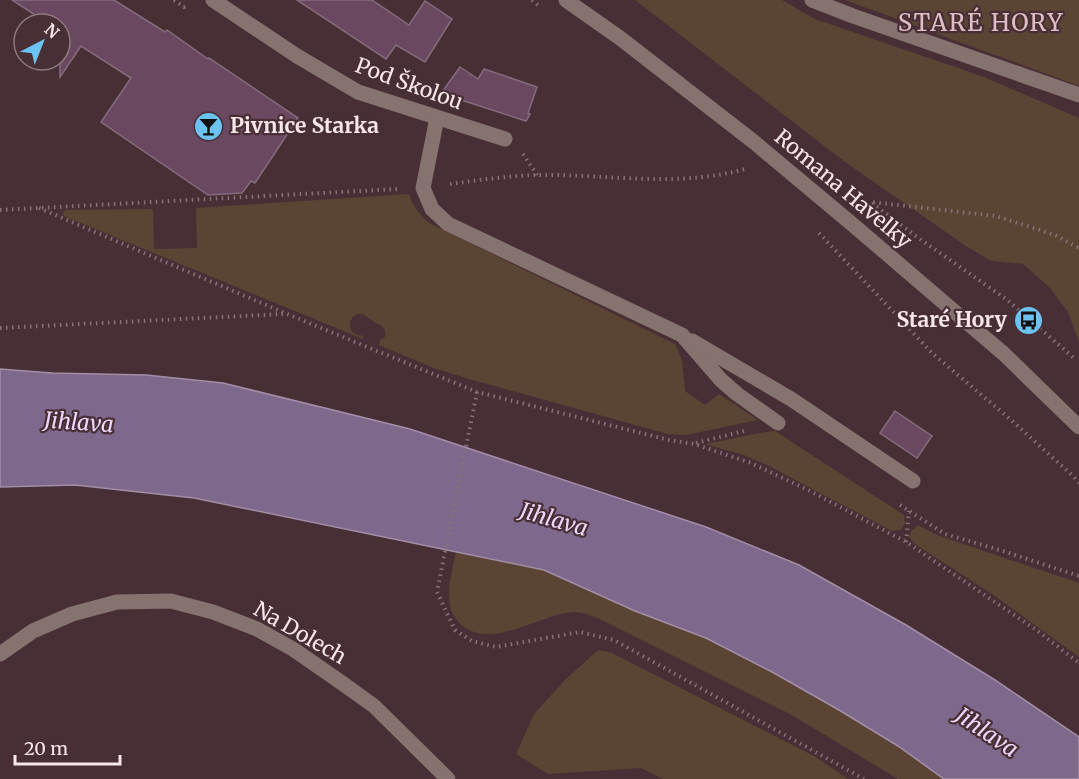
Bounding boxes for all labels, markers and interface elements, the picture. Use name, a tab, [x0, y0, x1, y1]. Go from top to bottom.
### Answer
district label: STARÉ HORY	[898, 6, 1064, 38]
north arrow	[12, 12, 72, 72]
text: N	[41, 19, 64, 43]
street label: Pod Školou	[352, 52, 467, 115]
bar icon: Pivnice Starka	[193, 110, 225, 142]
place label: Pivnice Starka	[230, 112, 379, 139]
street label: Romana Havelky	[769, 123, 918, 255]
bus stop icon: Staré Hory	[1012, 304, 1044, 336]
place label: Staré Hory	[896, 306, 1008, 333]
water label: Jihlava	[41, 405, 115, 438]
water label: Jihlava	[515, 495, 591, 542]
street label: Na Dolech	[249, 595, 351, 670]
water label: Jihlava	[949, 700, 1024, 763]
scale bar	[15, 728, 120, 766]
text: 20 m	[24, 737, 68, 760]

